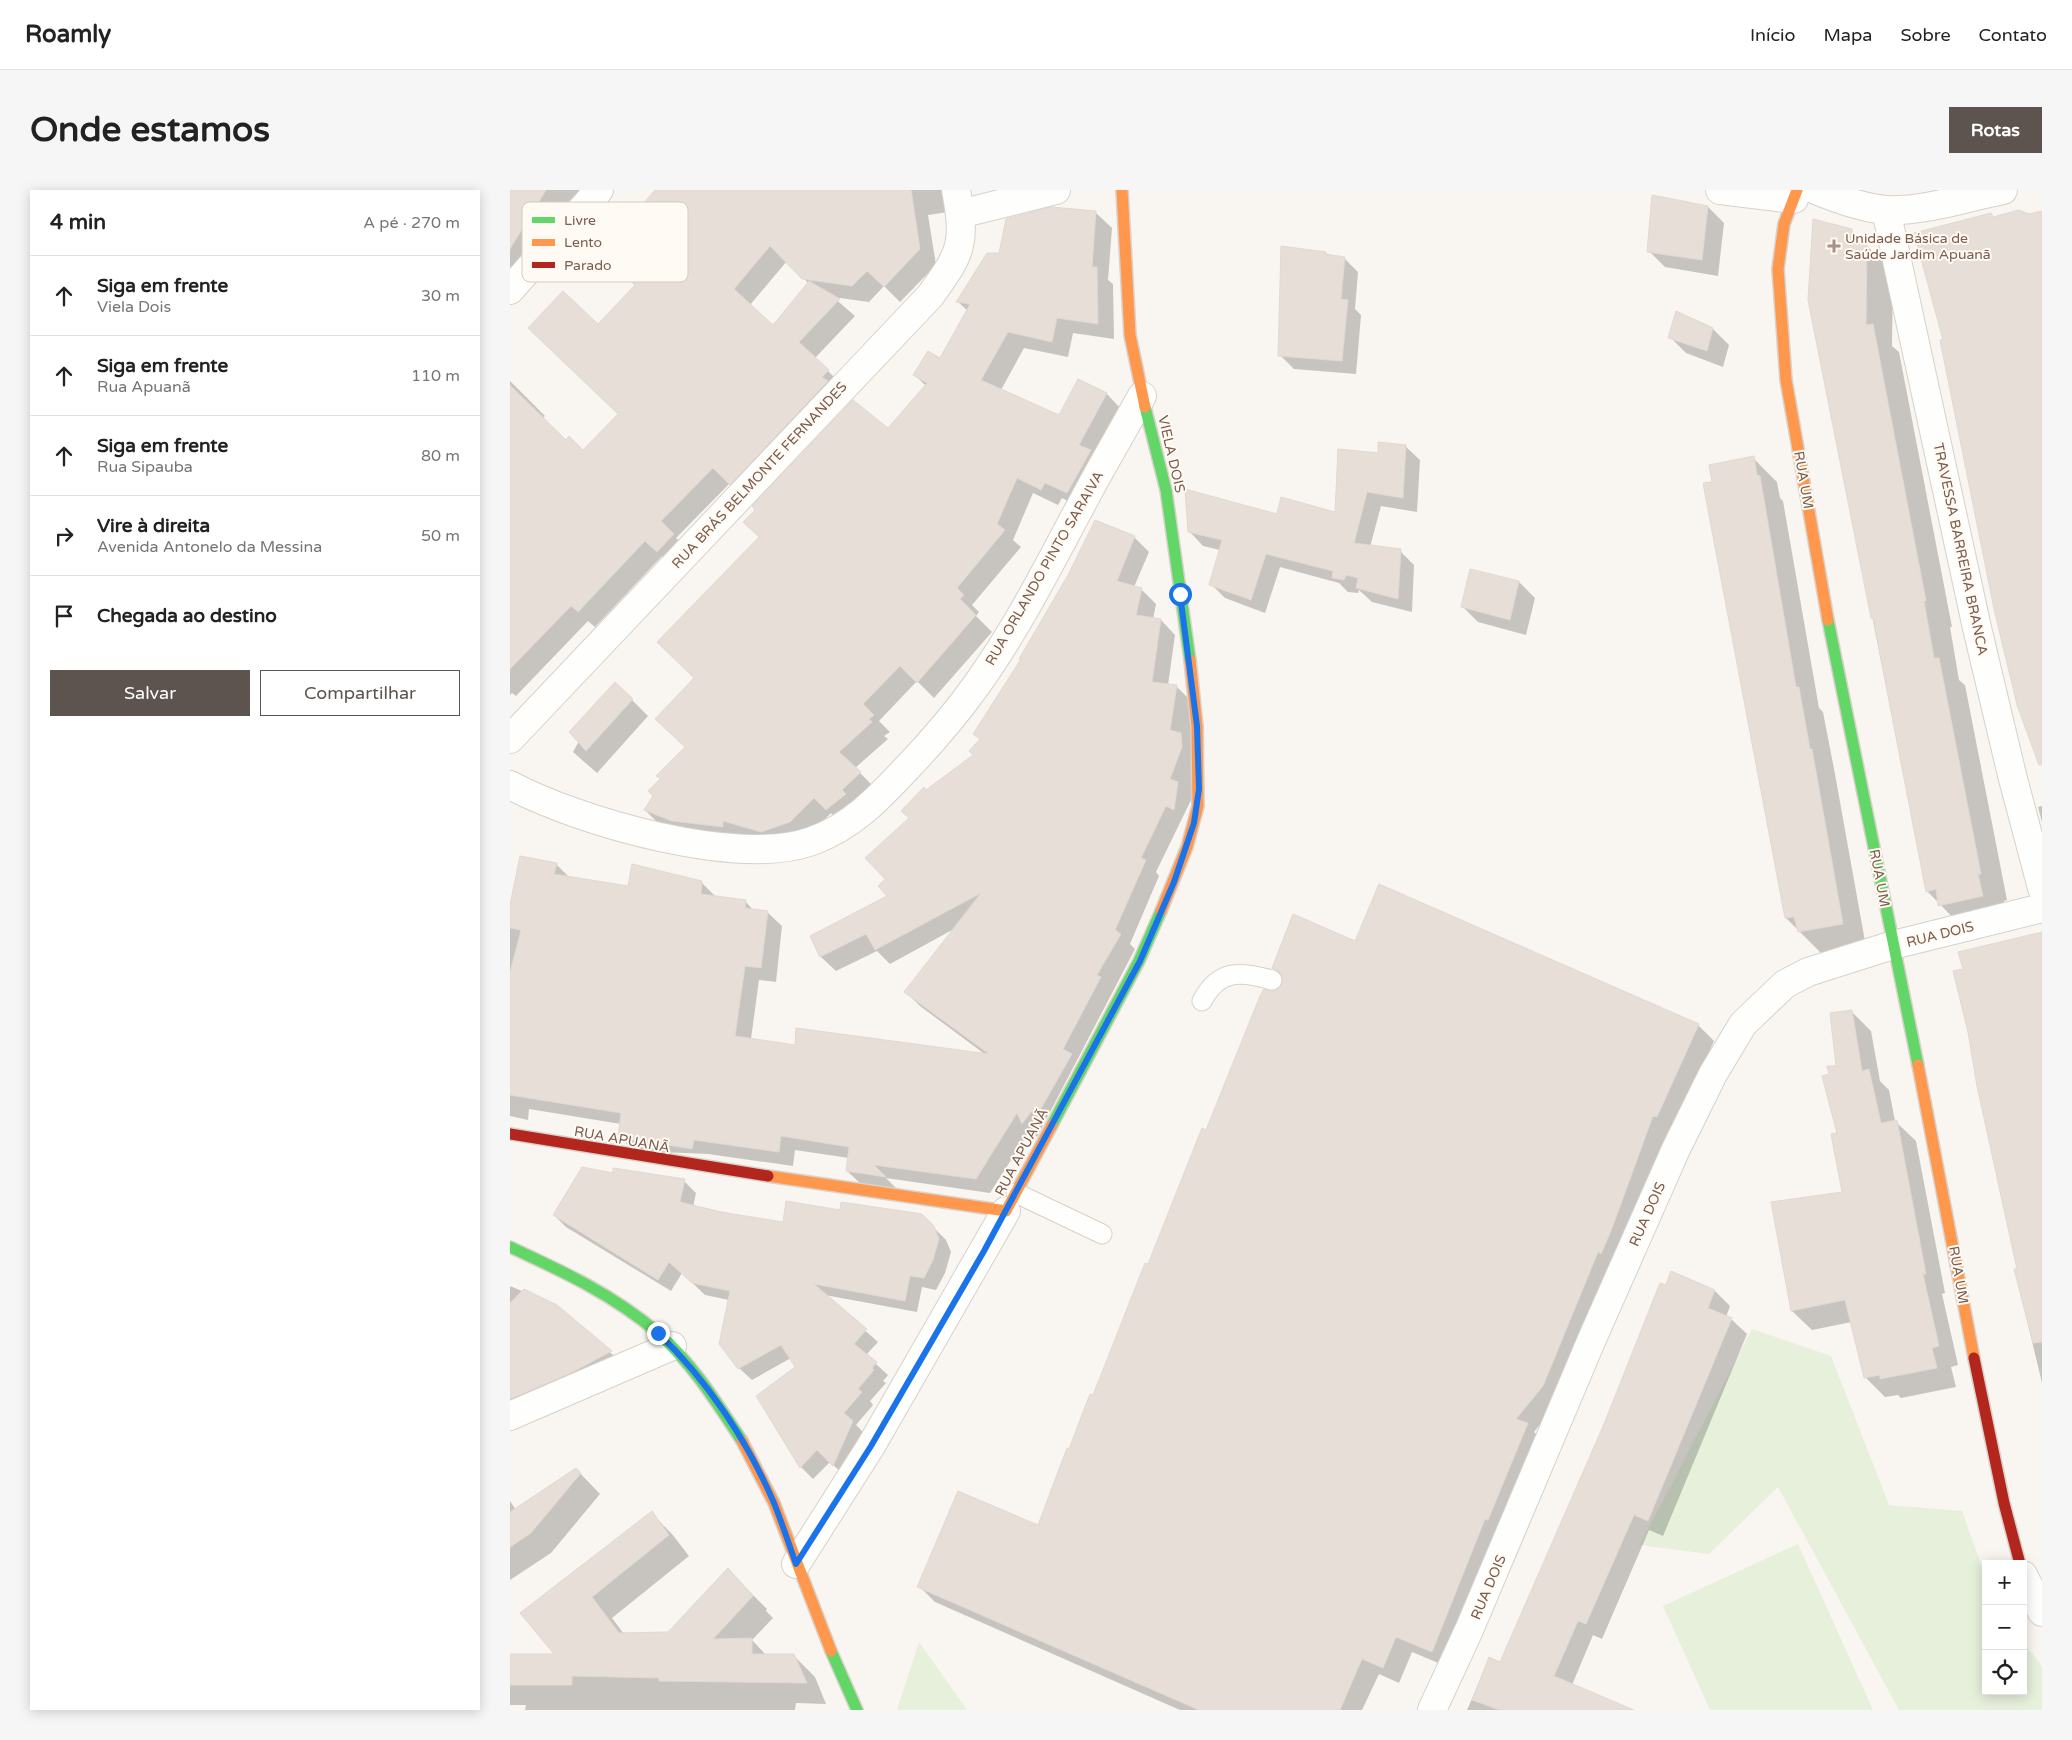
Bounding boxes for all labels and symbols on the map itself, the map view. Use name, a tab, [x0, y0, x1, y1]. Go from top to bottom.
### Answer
legend	[522, 202, 688, 282]
text: Livre	[564, 212, 596, 229]
place label: Unidade Básica de Saúde Jardim Apuanã	[1845, 230, 1991, 263]
text: Lento	[564, 234, 602, 251]
marker: Unidade Básica de Saúde Jardim Apuanã	[1827, 239, 1841, 253]
text: Parado	[564, 257, 612, 274]
street label: RUA BRÁS BELMONTE FERNANDES	[668, 378, 851, 572]
street label: VIELA DOIS	[1154, 414, 1189, 495]
street label: TRAVESSA BARREIRA BRANCA	[1930, 441, 1991, 657]
street label: RUA UM	[1790, 450, 1817, 510]
street label: RUA ORLANDO PINTO SARAIVA	[982, 468, 1107, 668]
route start	[1169, 583, 1192, 606]
street label: RUA UM	[1866, 848, 1893, 908]
street label: RUA DOIS	[1905, 918, 1976, 951]
street label: RUA APUANÃ	[991, 1106, 1052, 1199]
street label: RUA APUANÃ	[573, 1123, 671, 1156]
street label: RUA DOIS	[1626, 1179, 1669, 1249]
street label: RUA UM	[1945, 1245, 1972, 1305]
route end	[647, 1322, 670, 1345]
street label: RUA DOIS	[1467, 1552, 1510, 1622]

